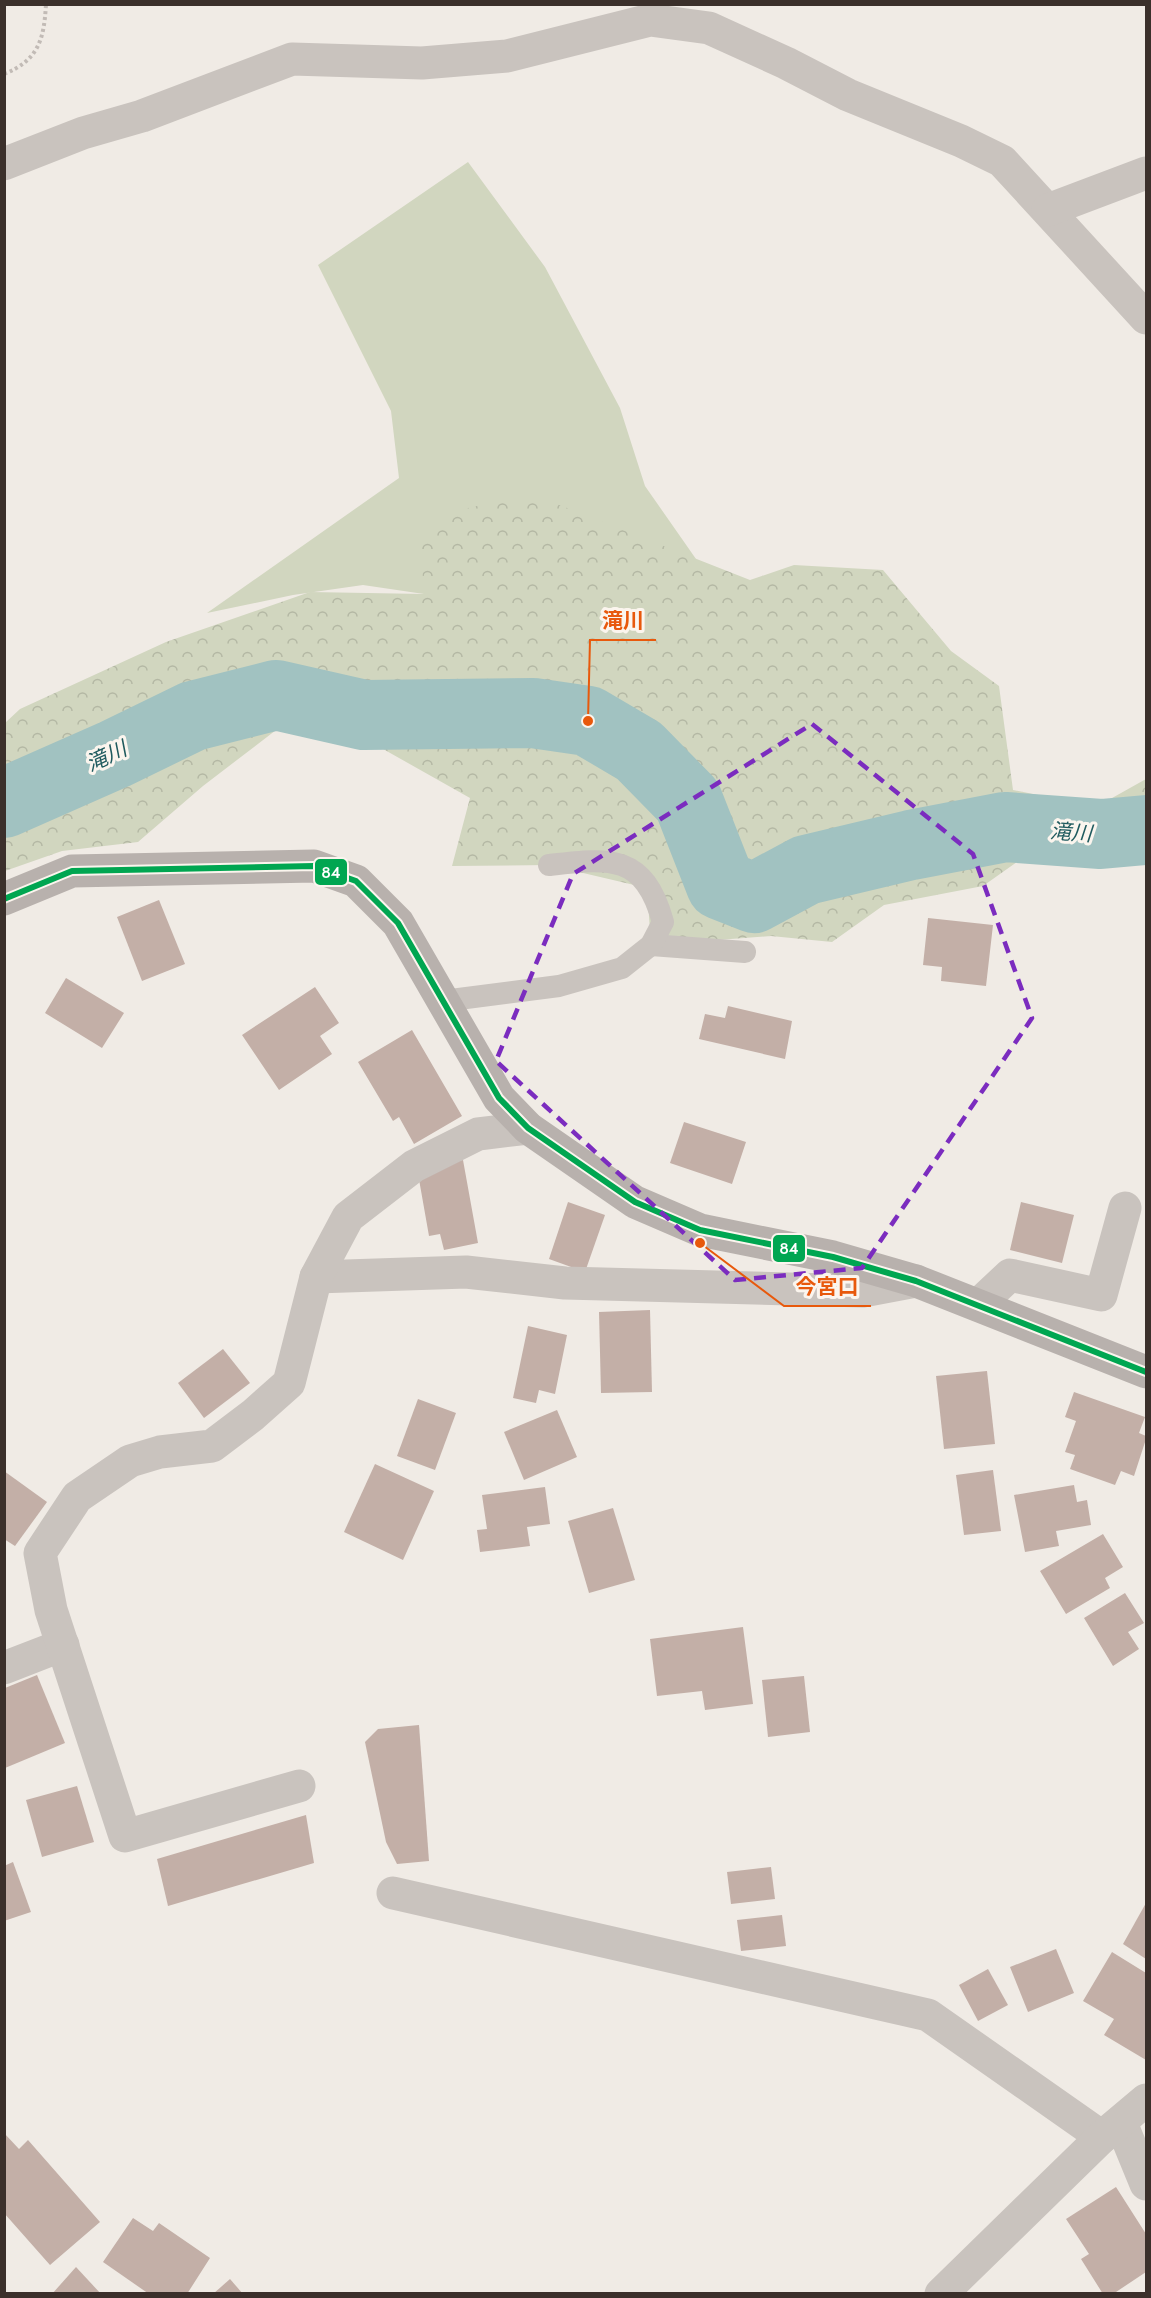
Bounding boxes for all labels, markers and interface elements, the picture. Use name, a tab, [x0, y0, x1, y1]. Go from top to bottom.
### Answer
callout: 滝川	[590, 601, 656, 640]
text: 滝川	[602, 608, 644, 633]
water label: 滝川	[82, 735, 132, 776]
water label: 滝川	[1049, 818, 1095, 846]
line badge: 84	[314, 858, 348, 886]
text: 84	[321, 863, 341, 882]
line badge: 84	[772, 1234, 806, 1263]
text: 84	[779, 1239, 799, 1258]
callout: 今宮口	[784, 1267, 871, 1306]
text: 今宮口	[796, 1274, 859, 1299]

